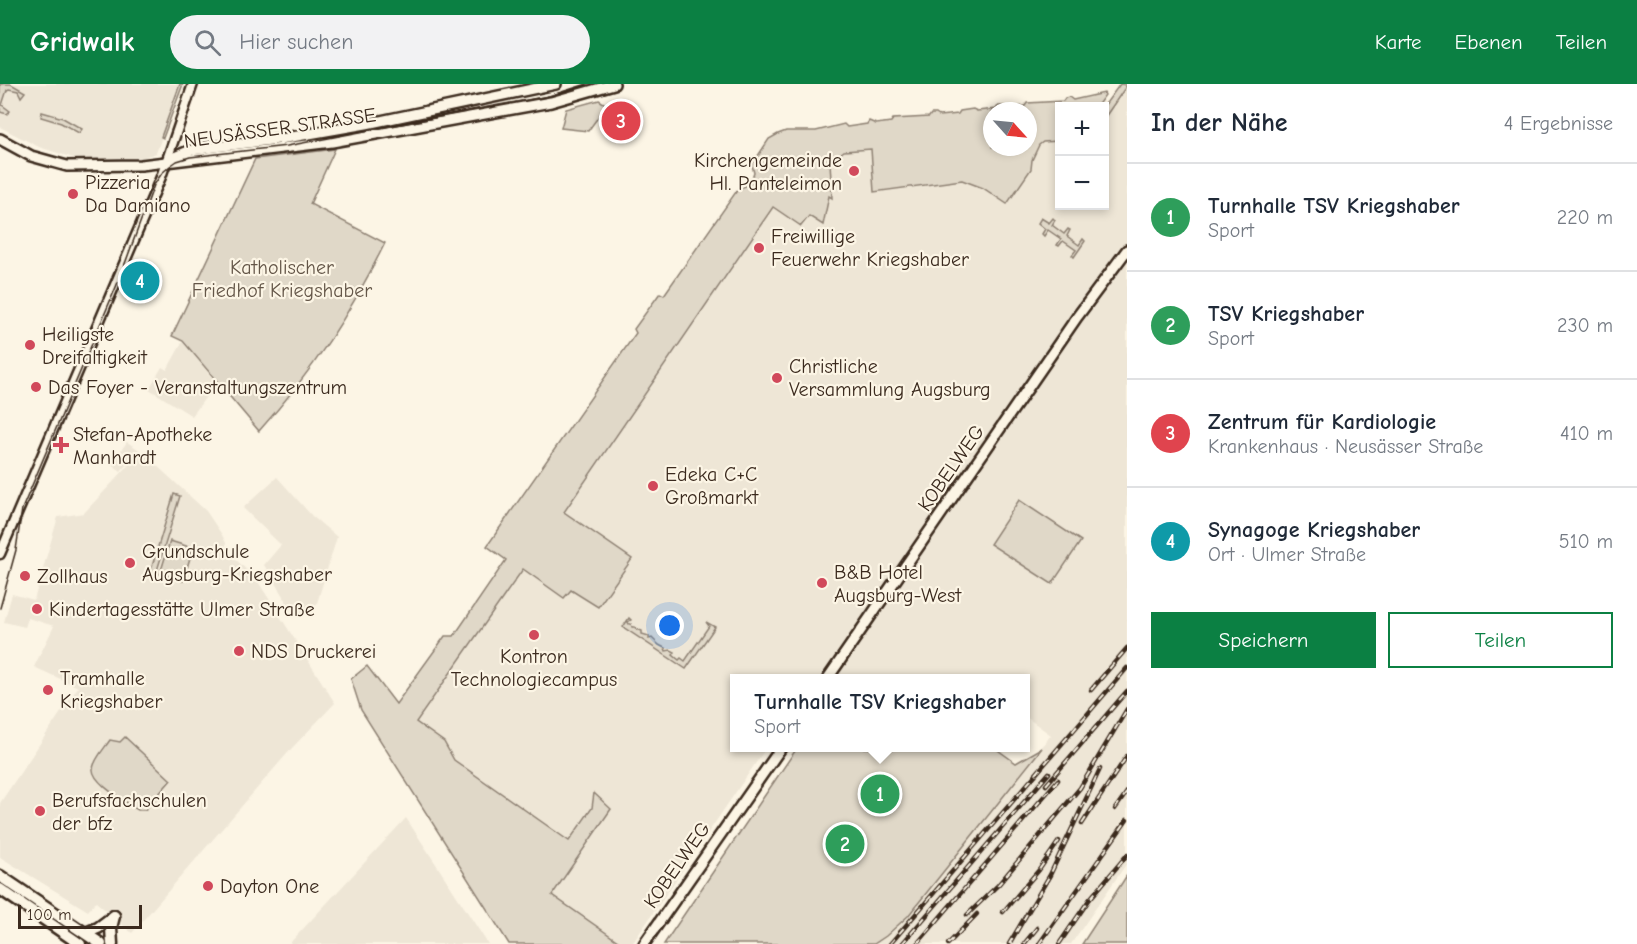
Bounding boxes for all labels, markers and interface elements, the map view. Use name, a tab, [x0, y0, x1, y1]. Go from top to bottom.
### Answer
search box	[170, 15, 590, 69]
text: Gridwalk	[30, 26, 134, 58]
icon: search	[191, 26, 224, 59]
text: Hier suchen	[239, 29, 353, 55]
text: Karte	[1375, 30, 1422, 54]
text: Ebenen	[1455, 30, 1523, 54]
text: Teilen	[1556, 30, 1607, 54]
pin: 3	[602, 99, 640, 144]
north arrow	[983, 102, 1037, 156]
map controls	[1055, 102, 1109, 210]
button: +	[1055, 102, 1109, 156]
street label: NEUSÄSSER STRASSE	[183, 103, 377, 153]
text: In der Nähe	[1151, 108, 1288, 138]
text: 4 Ergebnisse	[1504, 112, 1613, 135]
place label: Kirchengemeinde Hl. Panteleimon	[694, 149, 842, 195]
button: −	[1055, 156, 1109, 210]
marker: Kirchengemeinde Hl. Panteleimon	[847, 164, 861, 178]
place label: Pizzeria Da Damiano	[85, 171, 191, 217]
marker: Pizzeria Da Damiano	[66, 187, 80, 201]
text: Turnhalle TSV Kriegshaber	[1208, 193, 1460, 219]
text: 1	[1167, 206, 1174, 229]
text: 220 m	[1557, 206, 1613, 229]
text: Sport	[1208, 219, 1254, 242]
place label: Freiwillige Feuerwehr Kriegshaber	[771, 225, 969, 271]
marker: Freiwillige Feuerwehr Kriegshaber	[752, 241, 766, 255]
park label: Katholischer Friedhof Kriegshaber	[192, 256, 372, 302]
pin: 4	[120, 258, 160, 304]
text: TSV Kriegshaber	[1208, 301, 1364, 327]
text: 2	[1166, 314, 1175, 337]
text: 230 m	[1557, 314, 1613, 337]
place label: Heiligste Dreifaltigkeit	[42, 323, 148, 369]
text: Sport	[1208, 327, 1254, 350]
marker: Heiligste Dreifaltigkeit	[23, 338, 37, 352]
place label: Christliche Versammlung Augsburg	[789, 355, 991, 401]
marker: Christliche Versammlung Augsburg	[770, 371, 784, 385]
place label: Das Foyer - Veranstaltungszentrum	[48, 376, 347, 399]
marker: Das Foyer - Veranstaltungszentrum	[29, 380, 43, 394]
text: Zentrum für Kardiologie	[1208, 409, 1436, 435]
street label: KOBELWEG	[913, 420, 989, 516]
text: 3	[1166, 422, 1175, 445]
text: 410 m	[1560, 422, 1613, 445]
place label: Stefan-Apotheke Manhardt	[73, 423, 212, 469]
text: Krankenhaus · Neusässer Straße	[1208, 435, 1483, 458]
marker: Stefan-Apotheke Manhardt	[54, 438, 68, 452]
place label: Edeka C+C Großmarkt	[665, 463, 759, 509]
marker: Edeka C+C Großmarkt	[646, 479, 660, 493]
text: Synagoge Kriegshaber	[1208, 517, 1420, 543]
text: 4	[1166, 530, 1175, 553]
text: 510 m	[1559, 530, 1613, 553]
place label: Grundschule Augsburg-Kriegshaber	[142, 540, 332, 586]
text: Ort · Ulmer Straße	[1208, 543, 1366, 566]
marker: Grundschule Augsburg-Kriegshaber	[123, 556, 137, 570]
place label: B&B Hotel Augsburg-West	[834, 561, 962, 607]
place label: Zollhaus	[37, 565, 108, 588]
marker: Zollhaus	[18, 569, 32, 583]
marker: B&B Hotel Augsburg-West	[815, 576, 829, 590]
place label: Kindertagesstätte Ulmer Straße	[49, 598, 315, 621]
marker: Kindertagesstätte Ulmer Straße	[30, 602, 44, 616]
your location	[655, 611, 684, 640]
button: Speichern	[1151, 612, 1376, 668]
button: Teilen	[1388, 612, 1613, 668]
marker: Kontron Technologiecampus	[527, 628, 541, 642]
place label: NDS Druckerei	[251, 640, 376, 663]
marker: NDS Druckerei	[232, 644, 246, 658]
place label: Kontron Technologiecampus	[451, 645, 617, 691]
place label: Tramhalle Kriegshaber	[60, 667, 162, 713]
popup	[730, 674, 1030, 752]
marker: Tramhalle Kriegshaber	[41, 683, 55, 697]
text: Turnhalle TSV Kriegshaber	[754, 689, 1006, 715]
text: Sport	[754, 715, 800, 738]
pin: 1	[860, 772, 900, 816]
place label: Berufsfachschulen der bfz	[52, 789, 207, 835]
marker: Berufsfachschulen der bfz	[33, 804, 47, 818]
street label: KOBELWEG	[639, 817, 715, 913]
pin: 2	[826, 822, 864, 867]
place label: Dayton One	[220, 875, 319, 898]
marker: Dayton One	[201, 879, 215, 893]
scale bar	[18, 902, 142, 930]
text: 100 m	[27, 906, 71, 924]

